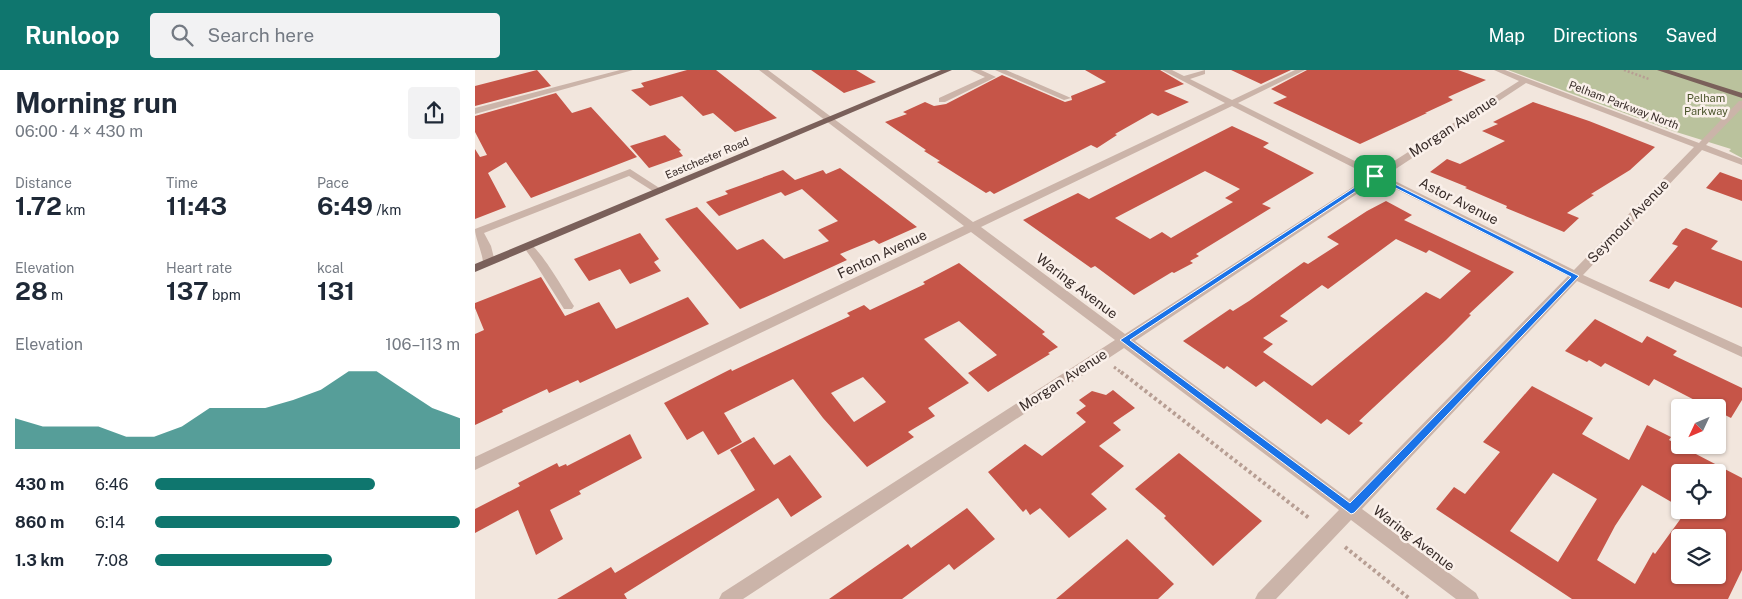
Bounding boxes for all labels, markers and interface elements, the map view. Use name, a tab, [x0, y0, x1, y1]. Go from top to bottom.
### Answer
search box	[150, 13, 500, 58]
text: Runloop	[25, 21, 120, 49]
icon: search	[168, 21, 196, 49]
text: Search here	[208, 24, 314, 46]
text: Map	[1488, 25, 1525, 46]
text: Directions	[1553, 25, 1638, 46]
text: Saved	[1666, 25, 1717, 46]
street label: Pelham Parkway North	[1567, 78, 1681, 132]
text: Morning run	[15, 86, 178, 119]
button: share	[408, 87, 460, 139]
street label: Morgan Avenue	[1406, 92, 1500, 160]
park label: Pelham Parkway	[1684, 92, 1728, 117]
text: 06:00 · 4 × 430 m	[15, 122, 143, 141]
street label: Eastchester Road	[663, 135, 751, 181]
pin	[1354, 155, 1396, 197]
icon: arrive	[1361, 162, 1389, 190]
street label: Astor Avenue	[1417, 174, 1501, 228]
text: Distance	[15, 175, 72, 191]
text: Time	[166, 175, 198, 191]
text: Pace	[317, 175, 349, 191]
street label: Seymour Avenue	[1584, 176, 1672, 266]
text: 1.72	[15, 191, 62, 221]
text: 11:43	[166, 191, 227, 221]
text: 6:49	[317, 191, 373, 221]
text: km	[62, 202, 85, 218]
text: /km	[373, 202, 401, 218]
street label: Fenton Avenue	[835, 226, 929, 282]
street label: Waring Avenue	[1033, 250, 1121, 322]
text: Elevation	[15, 260, 74, 276]
text: Heart rate	[166, 260, 232, 276]
text: kcal	[317, 260, 344, 276]
text: 28	[15, 276, 48, 306]
text: 137	[166, 276, 209, 306]
text: 131	[317, 276, 355, 306]
text: m	[48, 287, 63, 303]
text: bpm	[209, 287, 241, 303]
text: Elevation	[15, 335, 83, 354]
text: 106–113 m	[385, 335, 460, 354]
street label: Morgan Avenue	[1016, 346, 1110, 414]
north arrow	[1671, 399, 1726, 454]
map controls	[1671, 399, 1726, 584]
button: locate	[1671, 464, 1726, 519]
text: 430 m	[15, 475, 64, 494]
text: 6:46	[95, 475, 128, 494]
street label: Waring Avenue	[1370, 502, 1458, 574]
text: 860 m	[15, 513, 64, 532]
text: 6:14	[95, 513, 125, 532]
button: layers	[1671, 529, 1726, 584]
text: 1.3 km	[15, 551, 64, 570]
text: 7:08	[95, 551, 128, 570]

